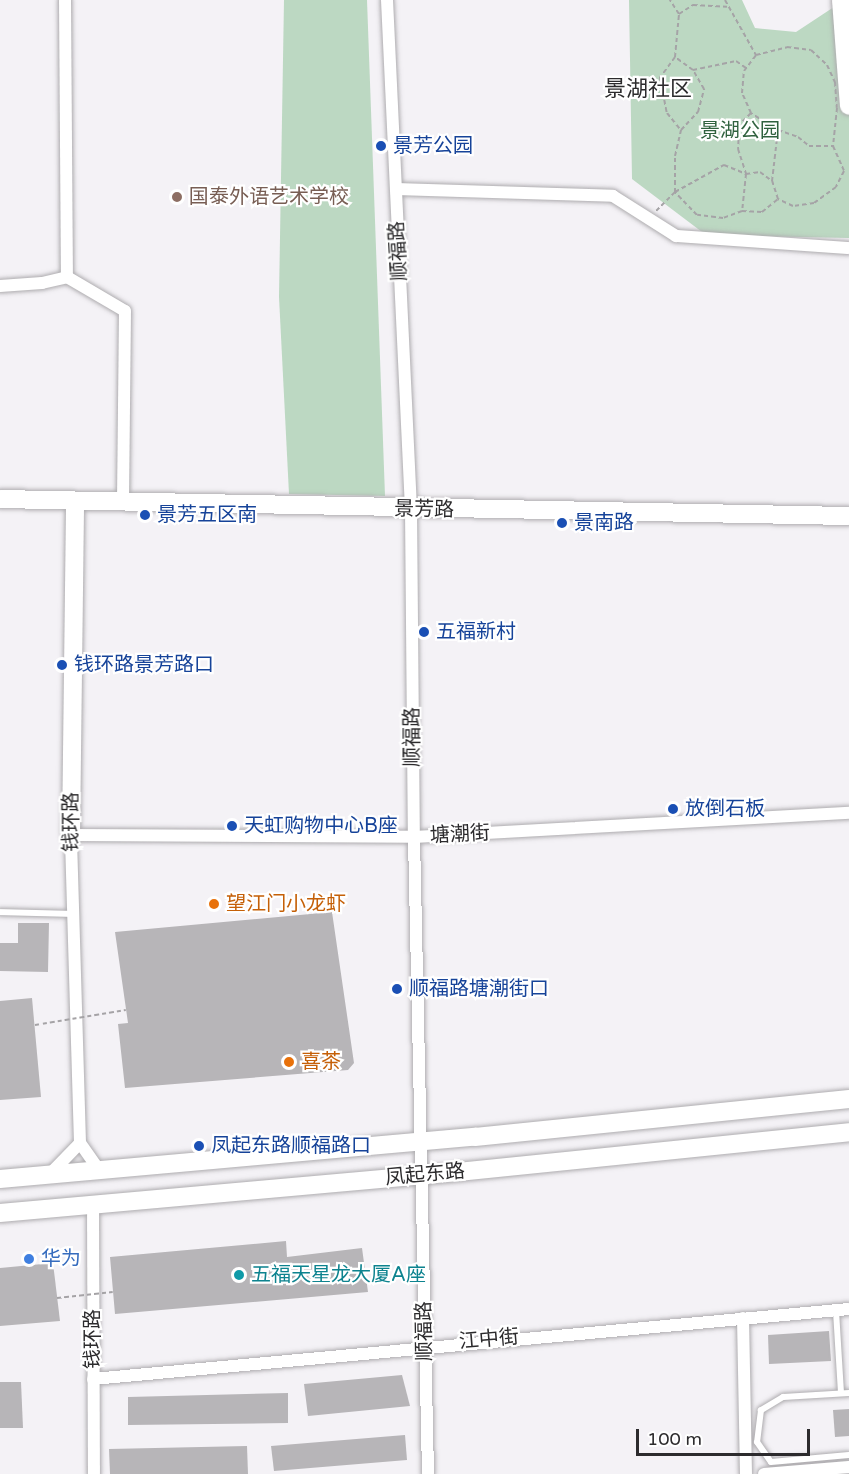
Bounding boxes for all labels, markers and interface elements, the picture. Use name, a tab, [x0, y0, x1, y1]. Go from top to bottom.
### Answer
district label: 景湖社区	[604, 77, 692, 103]
park label: 景湖公园	[700, 119, 780, 143]
place label: 景芳公园	[393, 134, 473, 158]
marker: 景芳公园	[374, 139, 388, 153]
place label: 国泰外语艺术学校	[189, 185, 349, 209]
marker: 国泰外语艺术学校	[170, 190, 184, 204]
street label: 顺福路	[385, 220, 413, 282]
street label: 景芳路	[394, 497, 454, 523]
place label: 景芳五区南	[157, 503, 257, 527]
marker: 景芳五区南	[138, 508, 152, 522]
place label: 景南路	[574, 511, 634, 535]
marker: 景南路	[555, 516, 569, 530]
place label: 五福新村	[436, 620, 516, 644]
marker: 五福新村	[417, 625, 431, 639]
place label: 钱环路景芳路口	[74, 653, 214, 677]
marker: 钱环路景芳路口	[55, 658, 69, 672]
street label: 顺福路	[401, 707, 425, 767]
street label: 钱环路	[60, 792, 84, 852]
place label: 放倒石板	[685, 797, 765, 821]
marker: 放倒石板	[666, 802, 680, 816]
place label: 天虹购物中心B座	[244, 814, 398, 838]
marker: 天虹购物中心B座	[225, 819, 239, 833]
street label: 塘潮街	[429, 821, 491, 849]
place label: 望江门小龙虾	[226, 892, 346, 916]
marker: 望江门小龙虾	[207, 897, 221, 911]
place label: 顺福路塘潮街口	[409, 977, 549, 1001]
marker: 顺福路塘潮街口	[390, 982, 404, 996]
place label: 喜茶	[301, 1050, 341, 1074]
marker: 喜茶	[282, 1055, 296, 1069]
place label: 凤起东路顺福路口	[211, 1134, 371, 1158]
marker: 凤起东路顺福路口	[192, 1139, 206, 1153]
street label: 凤起东路	[384, 1160, 466, 1190]
place label: 华为	[41, 1247, 81, 1271]
marker: 华为	[22, 1252, 36, 1266]
place label: 五福天星龙大厦A座	[251, 1263, 426, 1287]
marker: 五福天星龙大厦A座	[232, 1268, 246, 1282]
street label: 顺福路	[412, 1301, 438, 1361]
street label: 钱环路	[81, 1309, 105, 1369]
street label: 江中街	[458, 1325, 520, 1355]
scale bar	[639, 1417, 813, 1455]
text: 100 m	[647, 1428, 702, 1450]

